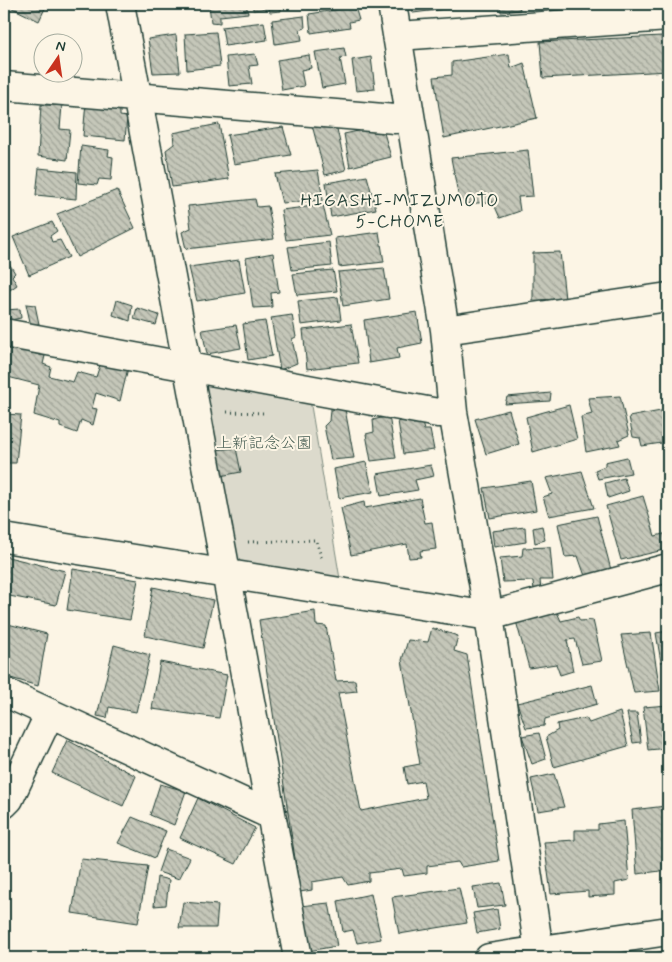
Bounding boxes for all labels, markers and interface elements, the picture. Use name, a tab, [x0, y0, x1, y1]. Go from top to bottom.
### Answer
north arrow	[32, 32, 82, 82]
text: N	[54, 36, 67, 56]
district label: HIGASHI-MIZUMOTO 5-CHOME	[301, 189, 499, 234]
park label: 上新記念公園	[216, 433, 312, 454]

